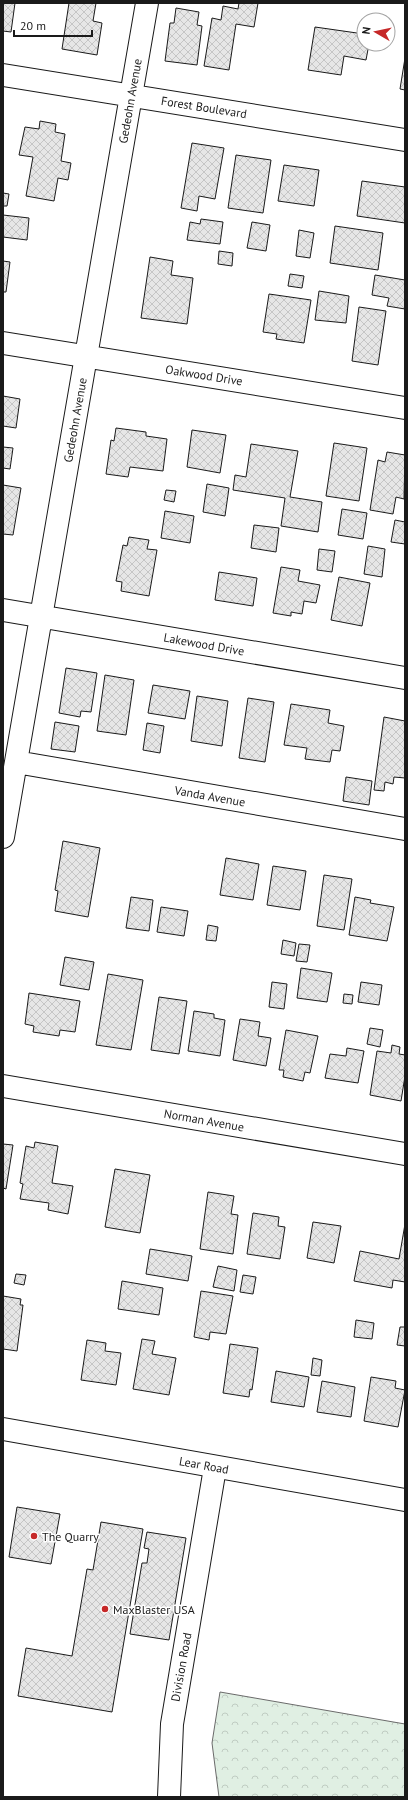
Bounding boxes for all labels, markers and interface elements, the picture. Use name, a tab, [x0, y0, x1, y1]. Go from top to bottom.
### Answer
scale bar	[14, 12, 92, 38]
north arrow	[356, 12, 396, 52]
text: 20 m	[20, 18, 46, 33]
text: N	[359, 26, 374, 35]
street label: Gedeohn Avenue	[115, 57, 145, 145]
street label: Forest Boulevard	[160, 93, 248, 121]
street label: Oakwood Drive	[164, 361, 244, 389]
street label: Gedeohn Avenue	[60, 376, 90, 464]
street label: Lakewood Drive	[163, 630, 245, 658]
street label: Vanda Avenue	[173, 782, 246, 810]
street label: Norman Avenue	[163, 1106, 245, 1134]
street label: Lear Road	[178, 1453, 230, 1477]
place label: The Quarry	[42, 1529, 99, 1544]
marker: The Quarry	[29, 1531, 39, 1541]
place label: MaxBlaster USA	[113, 1602, 195, 1617]
marker: MaxBlaster USA	[100, 1604, 110, 1614]
street label: Division Road	[168, 1631, 194, 1703]

